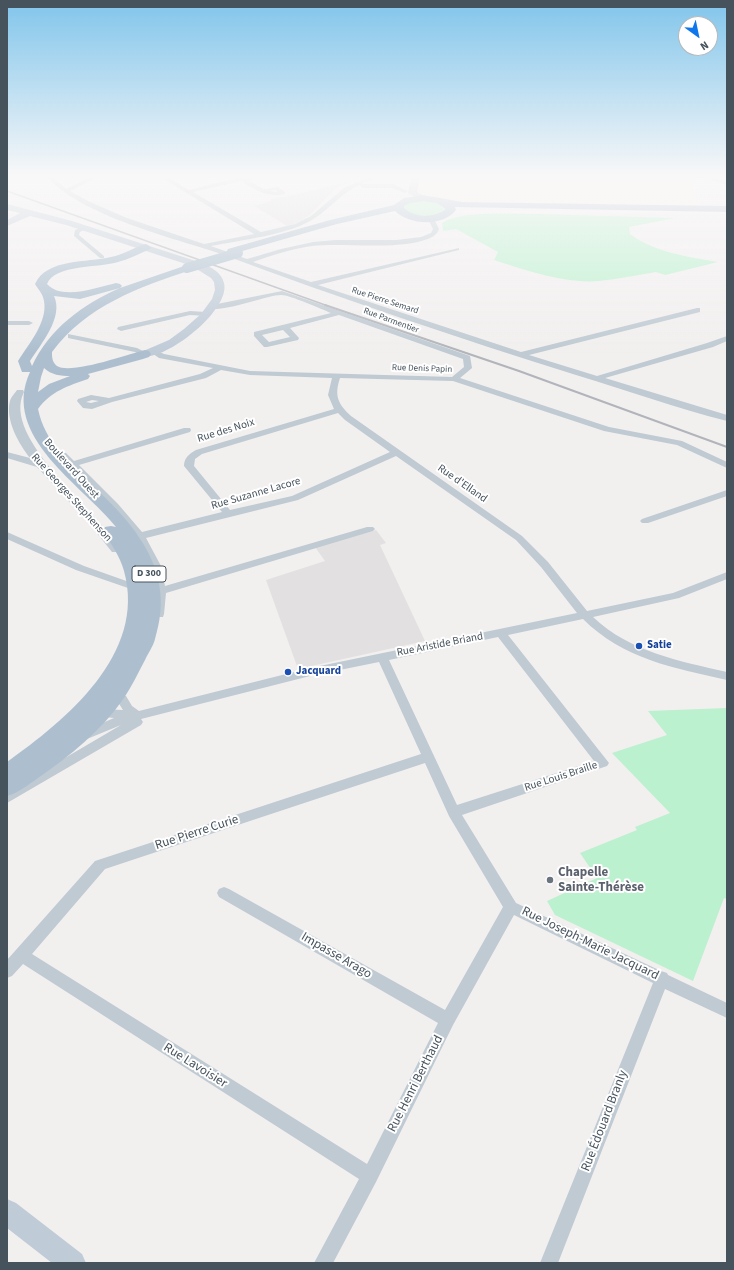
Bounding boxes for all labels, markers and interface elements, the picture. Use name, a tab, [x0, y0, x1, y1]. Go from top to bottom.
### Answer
north arrow	[678, 16, 718, 56]
text: N	[697, 37, 711, 54]
street label: Rue Pierre Semard	[350, 285, 420, 317]
street label: Rue Parmentier	[362, 306, 420, 336]
street label: Rue Denis Papin	[392, 363, 452, 375]
street label: Rue des Noix	[196, 416, 256, 446]
street label: Boulevard Ouest	[41, 436, 101, 502]
street label: Rue Georges Stephenson	[28, 451, 114, 545]
street label: Rue d'Elland	[435, 462, 489, 506]
street label: Rue Suzanne Lacore	[210, 475, 302, 513]
road number: D 300	[132, 566, 166, 582]
street label: Rue Aristide Briand	[396, 630, 484, 660]
place label: Satie	[647, 639, 672, 653]
marker: Satie	[634, 641, 644, 651]
place label: Jacquard	[296, 665, 341, 679]
marker: Jacquard	[283, 667, 293, 677]
street label: Rue Louis Braille	[523, 759, 599, 795]
street label: Rue Pierre Curie	[153, 812, 241, 854]
place label: Chapelle Sainte-Thérèse	[558, 865, 644, 896]
marker: Chapelle Sainte-Thérèse	[545, 875, 555, 885]
street label: Rue Joseph-Marie Jacquard	[519, 904, 661, 984]
street label: Impasse Arago	[298, 930, 374, 982]
street label: Rue Henri Berthaud	[385, 1033, 447, 1135]
street label: Rue Lavoisier	[160, 1040, 230, 1092]
street label: Rue Édouard Branly	[579, 1068, 631, 1174]

